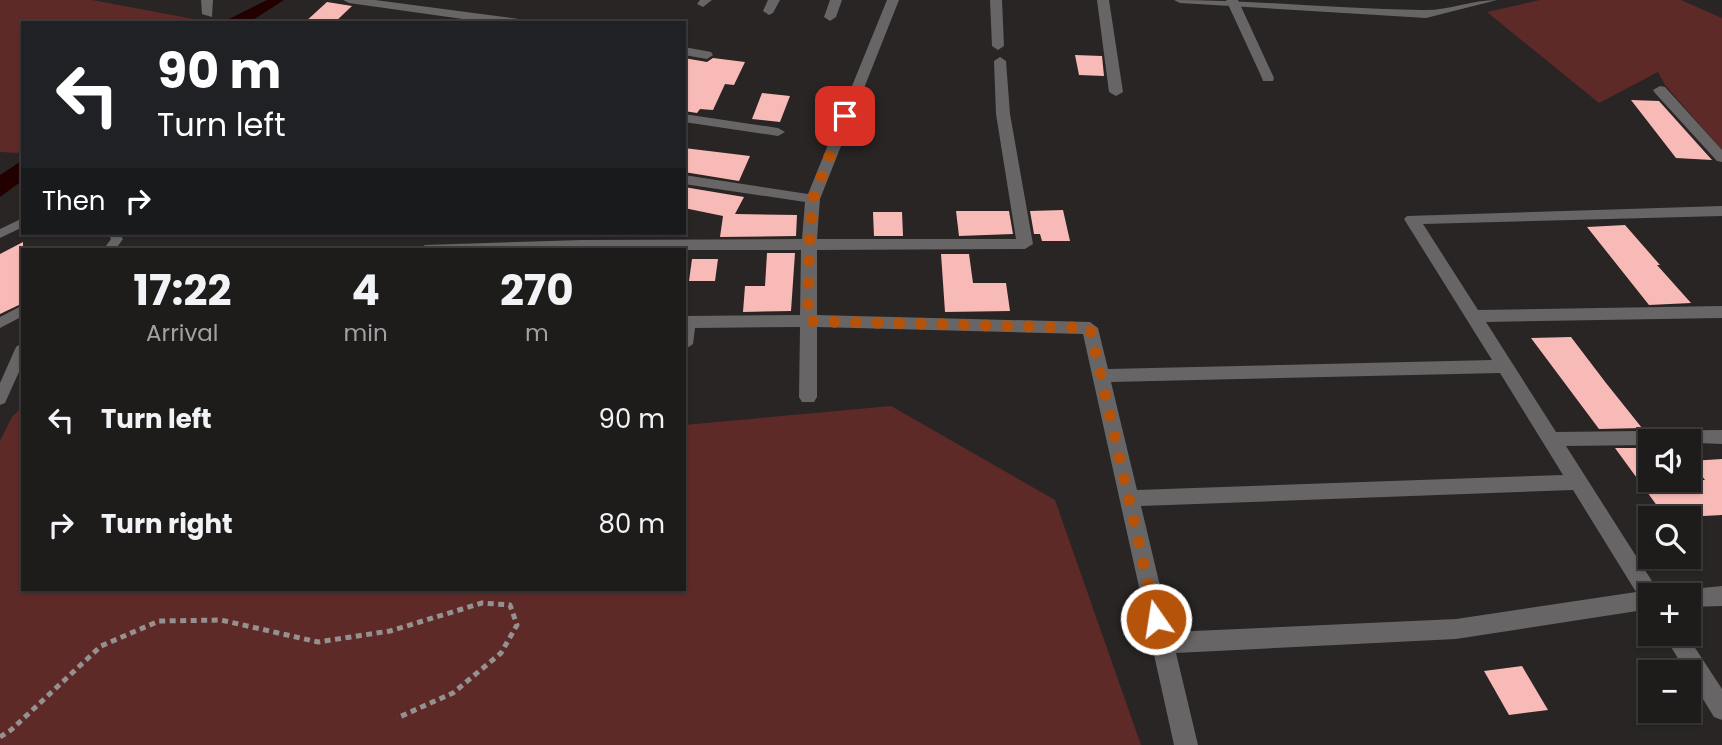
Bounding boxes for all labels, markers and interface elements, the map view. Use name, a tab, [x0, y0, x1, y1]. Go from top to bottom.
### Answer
text: 90 m	[157, 37, 281, 105]
icon: left	[42, 49, 133, 140]
pin	[815, 86, 875, 146]
icon: arrive	[826, 97, 864, 135]
text: Turn left	[157, 102, 286, 147]
icon: right	[119, 182, 157, 220]
text: Then	[42, 183, 105, 219]
text: 17:22	[133, 261, 231, 320]
text: 4	[351, 261, 380, 320]
text: 270	[500, 261, 574, 320]
text: Arrival	[146, 317, 219, 349]
text: min	[344, 317, 388, 349]
text: m	[525, 317, 549, 349]
icon: left	[42, 401, 80, 439]
text: Turn left	[101, 401, 212, 437]
text: 90 m	[599, 401, 665, 437]
map controls	[1638, 429, 1701, 723]
button: sound	[1638, 429, 1701, 492]
icon: right	[42, 506, 80, 544]
text: Turn right	[101, 506, 233, 542]
text: 80 m	[599, 506, 665, 542]
button: search	[1638, 506, 1701, 569]
position arrow	[1119, 582, 1193, 656]
button: +	[1638, 583, 1701, 646]
button: −	[1638, 660, 1701, 723]

